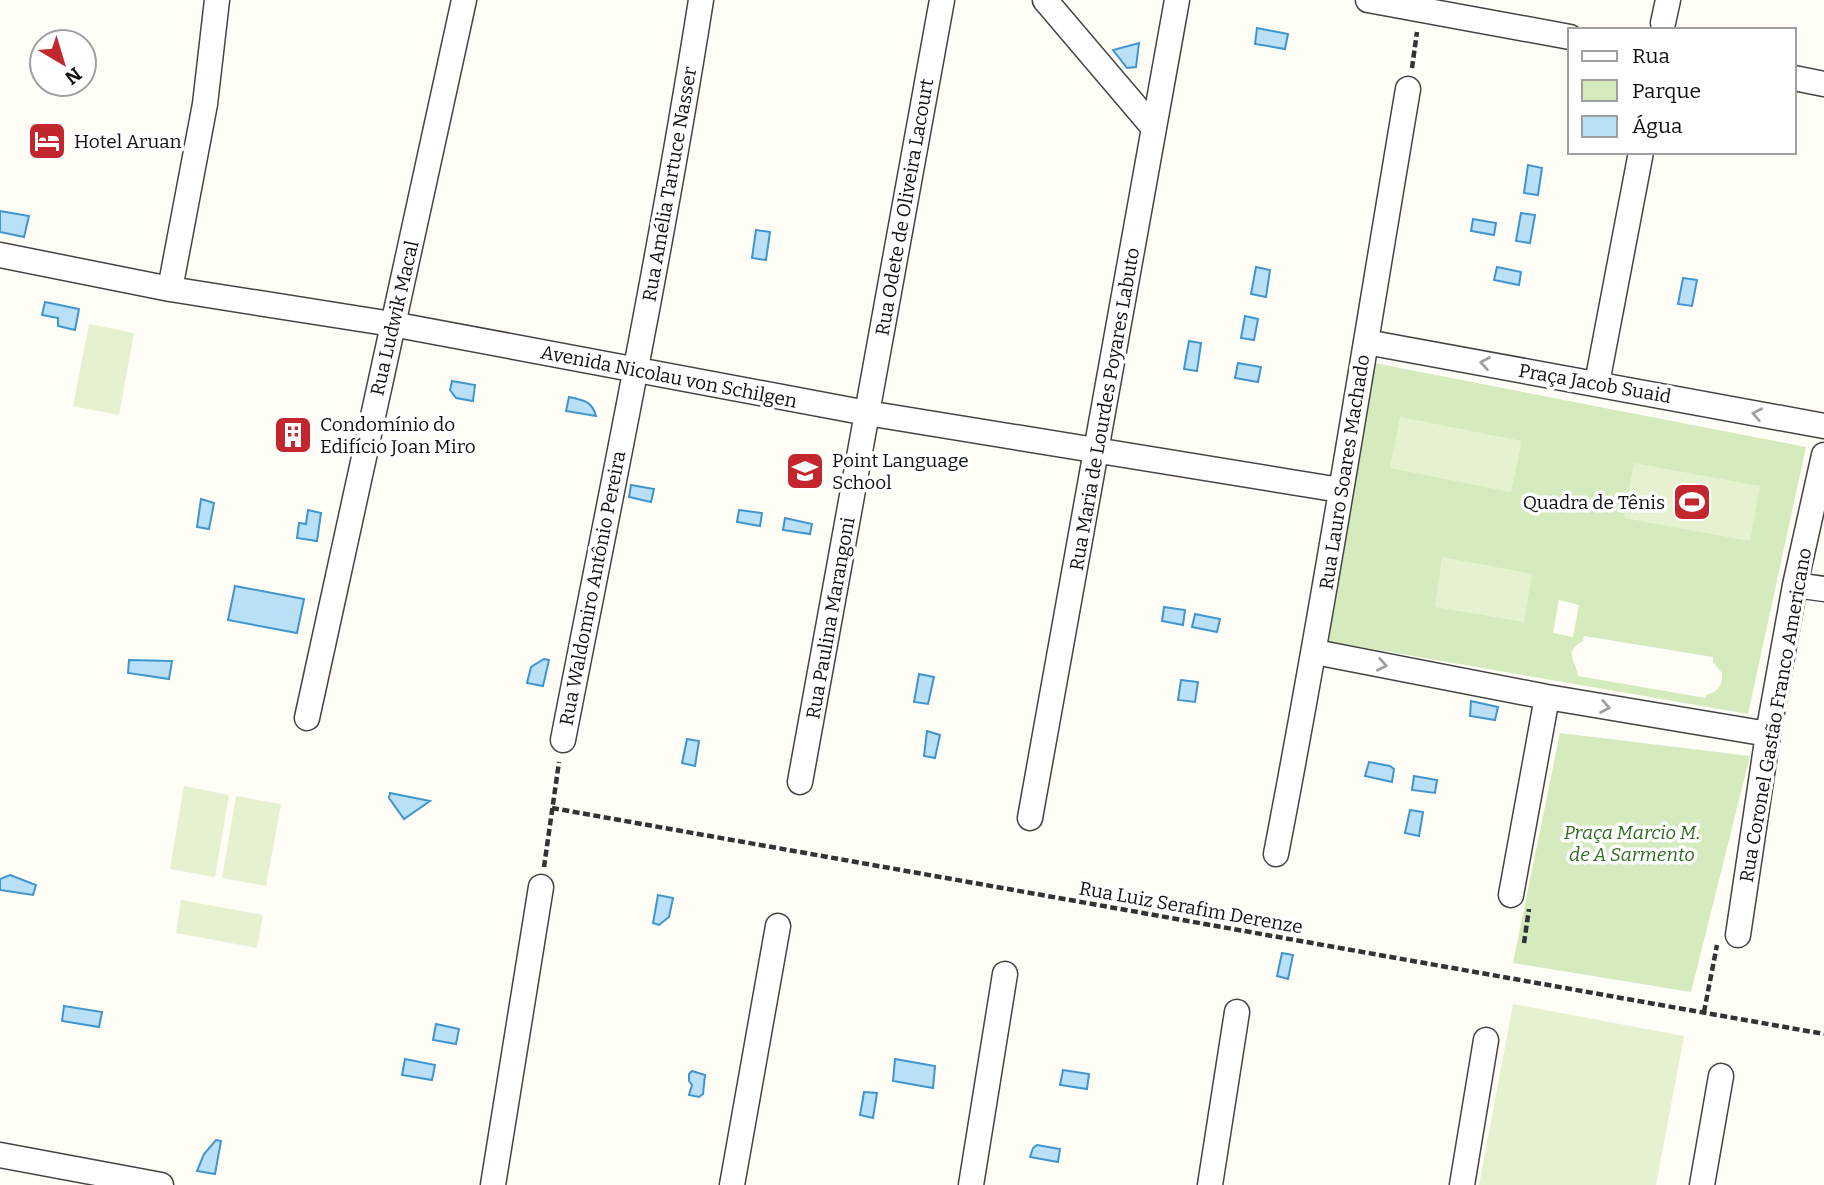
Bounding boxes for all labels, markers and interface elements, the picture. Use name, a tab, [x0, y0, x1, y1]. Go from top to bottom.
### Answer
north arrow	[28, 28, 98, 98]
legend	[1568, 28, 1796, 154]
text: Rua	[1632, 43, 1670, 69]
text: N	[60, 62, 86, 90]
street label: Rua Amélia Tartuce Nasser	[638, 64, 702, 303]
street label: Rua Odete de Oliveira Lacourt	[871, 77, 938, 337]
text: Parque	[1632, 78, 1701, 104]
text: Água	[1632, 113, 1683, 139]
hotel icon: Hotel Aruan	[26, 120, 68, 162]
place label: Hotel Aruan	[74, 130, 182, 153]
street label: Rua Ludwik Macal	[365, 238, 424, 398]
street label: Rua Maria de Lourdes Poyares Labuto	[1065, 246, 1144, 572]
street label: Avenida Nicolau von Schilgen	[539, 340, 799, 413]
street label: Rua Lauro Soares Machado	[1315, 353, 1374, 591]
one-way arrow	[1479, 356, 1491, 371]
street label: Praça Jacob Suaid	[1517, 359, 1673, 408]
one-way arrow	[1751, 407, 1763, 422]
place label: Condomínio do Edifício Joan Miro	[320, 413, 476, 458]
building icon: Condomínio do Edifício Joan Miro	[272, 414, 314, 456]
street label: Rua Waldomiro Antônio Pereira	[555, 448, 631, 727]
place label: Point Language School	[832, 449, 969, 494]
school or university icon: Point Language School	[784, 450, 826, 492]
sports icon: Quadra de Tênis	[1671, 481, 1713, 523]
place label: Quadra de Tênis	[1523, 491, 1665, 514]
street label: Rua Paulina Marangoni	[801, 515, 860, 721]
street label: Rua Coronel Gastão Franco Americano	[1735, 546, 1816, 884]
one-way arrow	[1376, 657, 1388, 672]
one-way arrow	[1599, 699, 1611, 714]
park label: Praça Marcio M. de A Sarmento	[1564, 821, 1700, 866]
street label: Rua Luiz Serafim Derenze	[1077, 876, 1305, 938]

